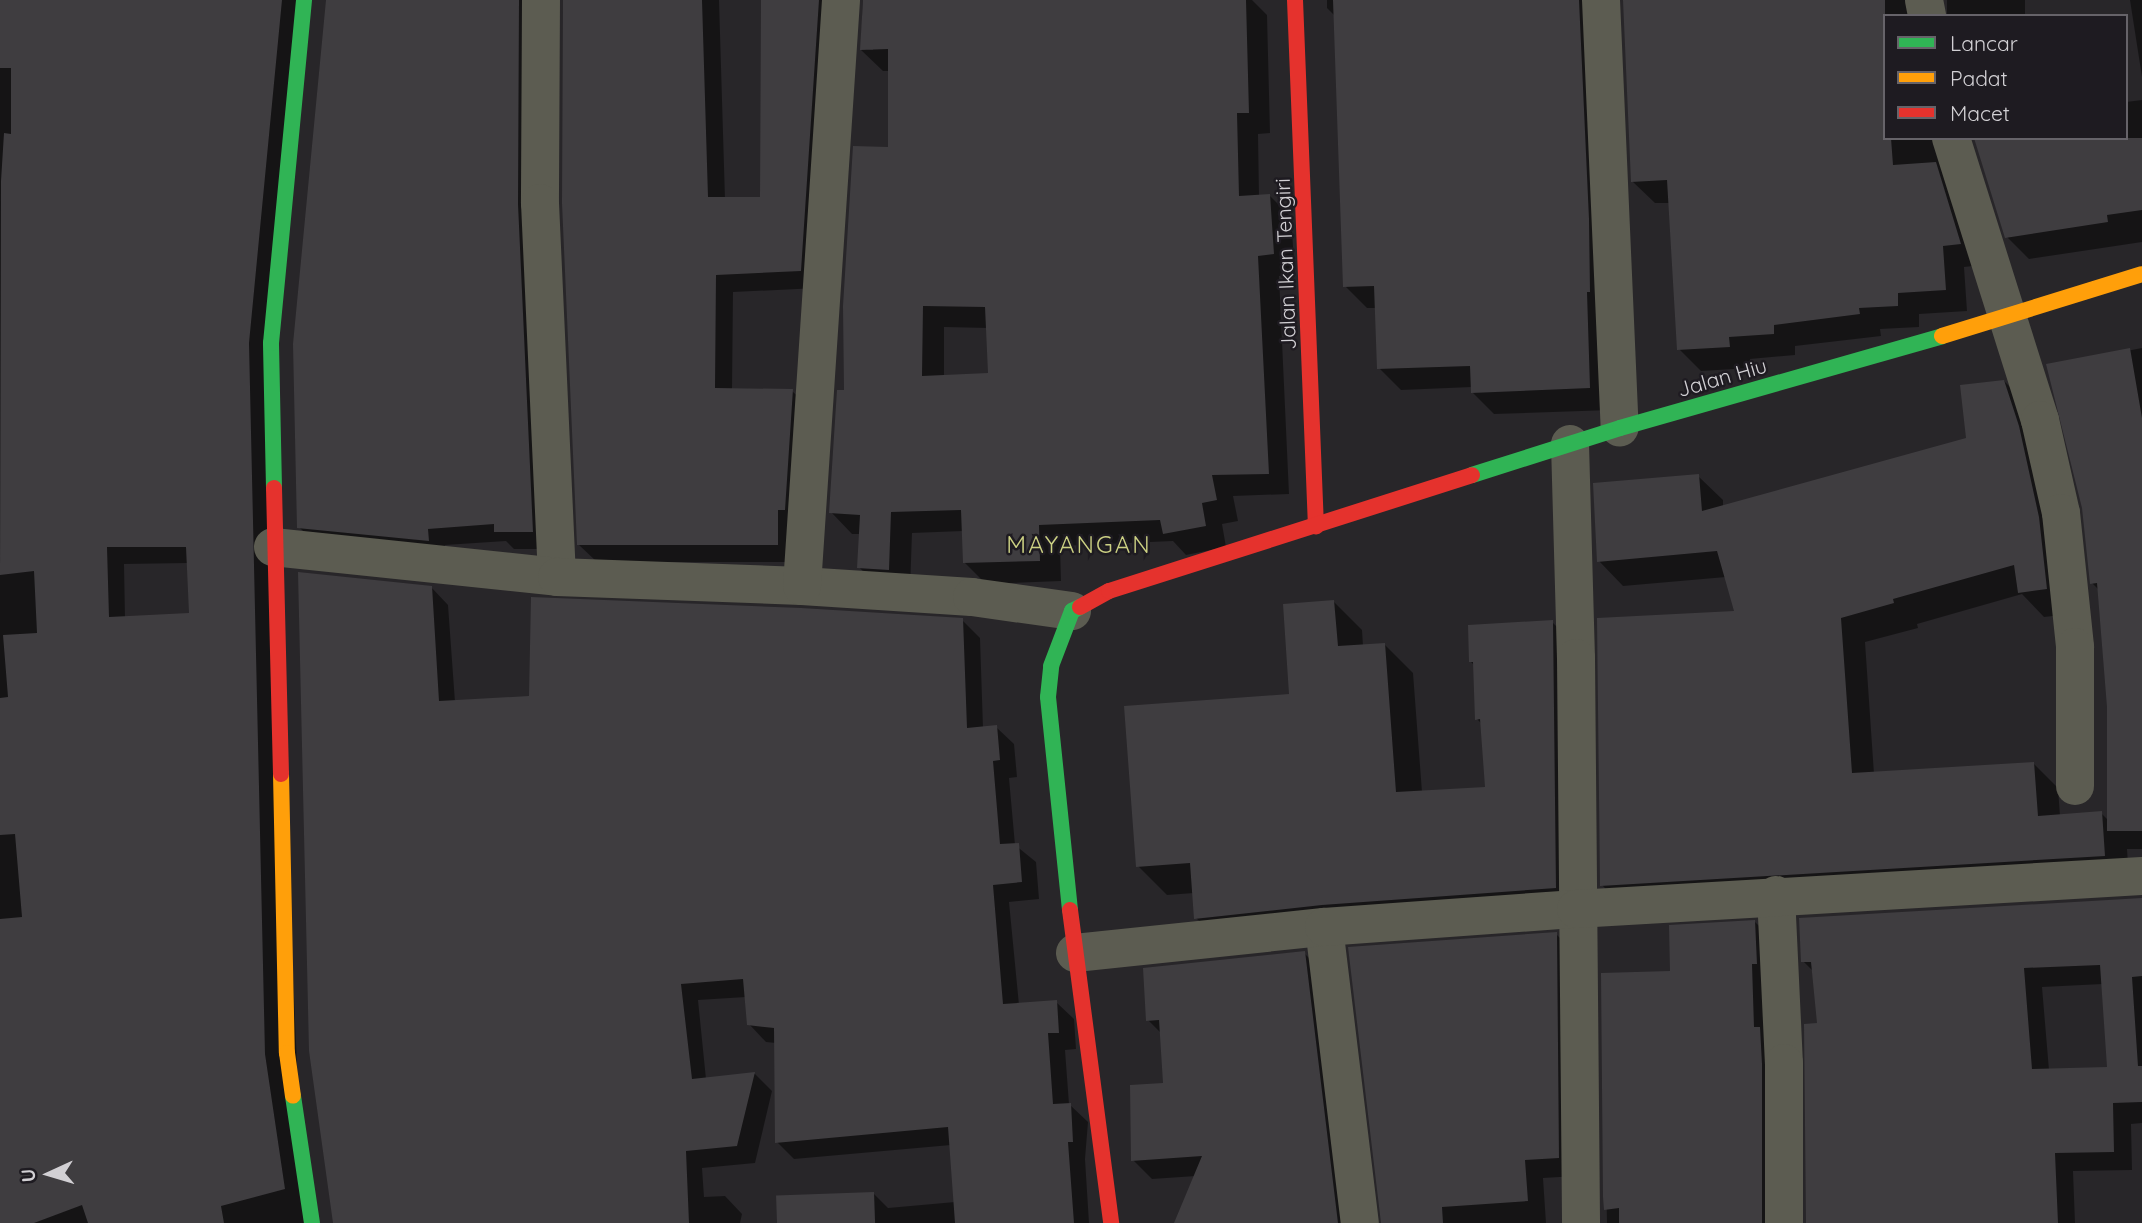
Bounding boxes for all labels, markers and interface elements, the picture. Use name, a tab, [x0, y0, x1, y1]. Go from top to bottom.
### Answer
legend	[1883, 14, 2128, 140]
text: Lancar	[1950, 30, 2018, 56]
text: Padat	[1950, 65, 2008, 91]
text: Macet	[1950, 100, 2010, 126]
street label: Jalan Ikan Tengiri	[1269, 178, 1301, 350]
street label: Jalan Hiu	[1674, 352, 1770, 402]
district label: MAYANGAN	[1007, 531, 1151, 559]
north arrow	[14, 1139, 84, 1209]
text: U	[16, 1168, 40, 1183]

